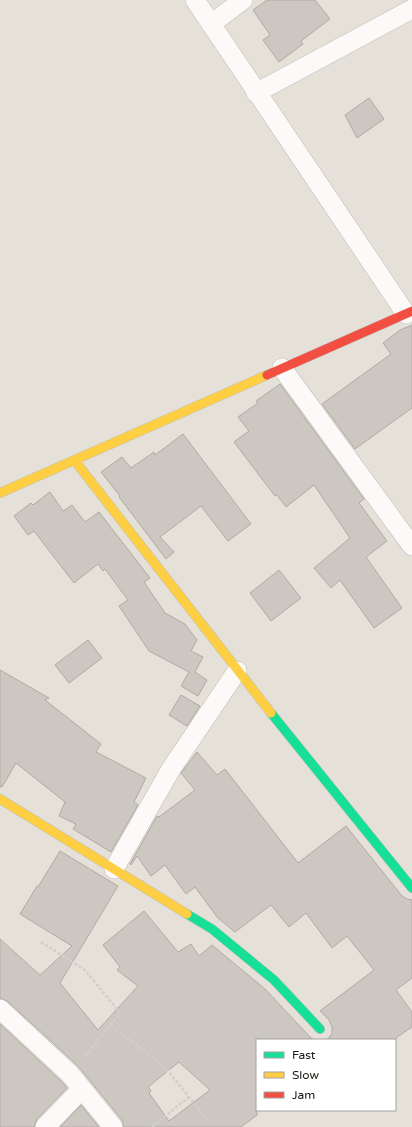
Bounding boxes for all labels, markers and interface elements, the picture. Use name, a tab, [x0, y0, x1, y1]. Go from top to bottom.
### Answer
legend	[256, 1039, 396, 1111]
text: Fast	[292, 1048, 316, 1062]
text: Slow	[292, 1068, 319, 1082]
text: Jam	[292, 1088, 315, 1102]

